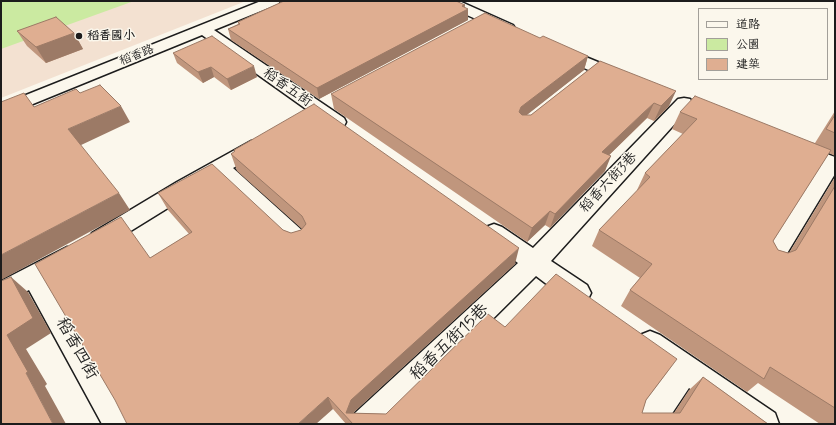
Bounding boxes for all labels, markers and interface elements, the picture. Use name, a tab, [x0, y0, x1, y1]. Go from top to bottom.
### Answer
legend	[698, 8, 828, 80]
text: 道路	[736, 17, 760, 33]
place label: 稻香國小	[87, 29, 135, 43]
marker: 稻香國小	[74, 31, 84, 41]
text: 公園	[736, 37, 760, 53]
street label: 稻香路	[118, 43, 156, 69]
text: 建築	[736, 57, 760, 73]
street label: 稻香五街	[259, 65, 315, 111]
street label: 稻香六街3巷	[577, 149, 641, 217]
street label: 稻香五街15巷	[406, 300, 494, 386]
street label: 稻香四街	[51, 314, 101, 384]

